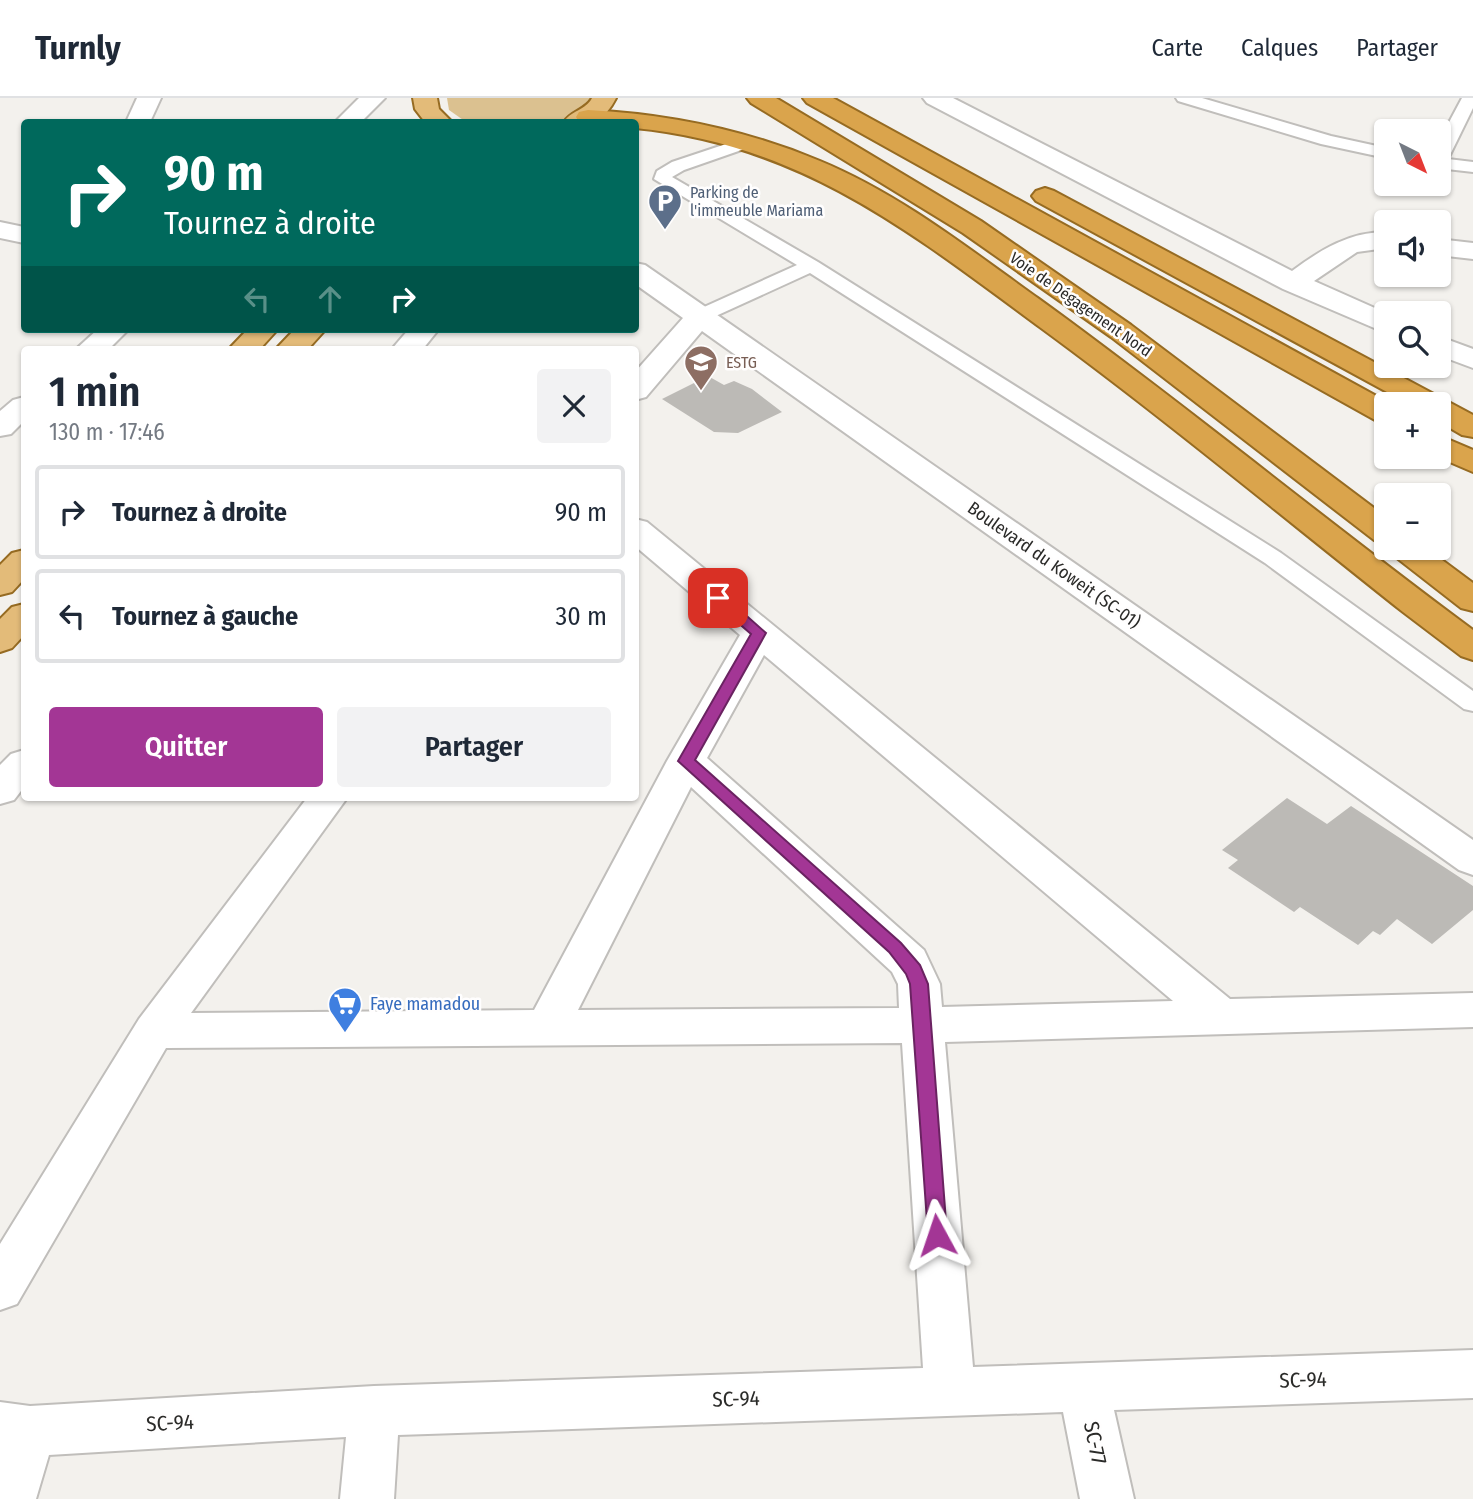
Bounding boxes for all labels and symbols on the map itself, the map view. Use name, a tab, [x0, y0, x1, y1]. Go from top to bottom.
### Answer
north arrow	[1374, 119, 1451, 196]
parking icon: Parking de l'immeuble Mariama	[646, 182, 684, 231]
place label: Parking de l'immeuble Mariama	[690, 183, 823, 220]
street label: Voie de Dégagement Nord	[1006, 248, 1155, 361]
school or university icon: ESTG	[682, 343, 720, 392]
place label: ESTG	[726, 353, 757, 372]
street label: Boulevard du Koweit (SC-01)	[963, 497, 1145, 633]
pin	[688, 568, 748, 628]
supermarket icon: Faye mamadou	[326, 985, 364, 1034]
place label: Faye mamadou	[370, 993, 480, 1015]
position arrow	[900, 1198, 974, 1272]
street label: SC-94	[1279, 1366, 1327, 1394]
street label: SC-94	[712, 1385, 760, 1413]
street label: SC-94	[146, 1409, 194, 1437]
street label: SC-77	[1078, 1419, 1112, 1467]

